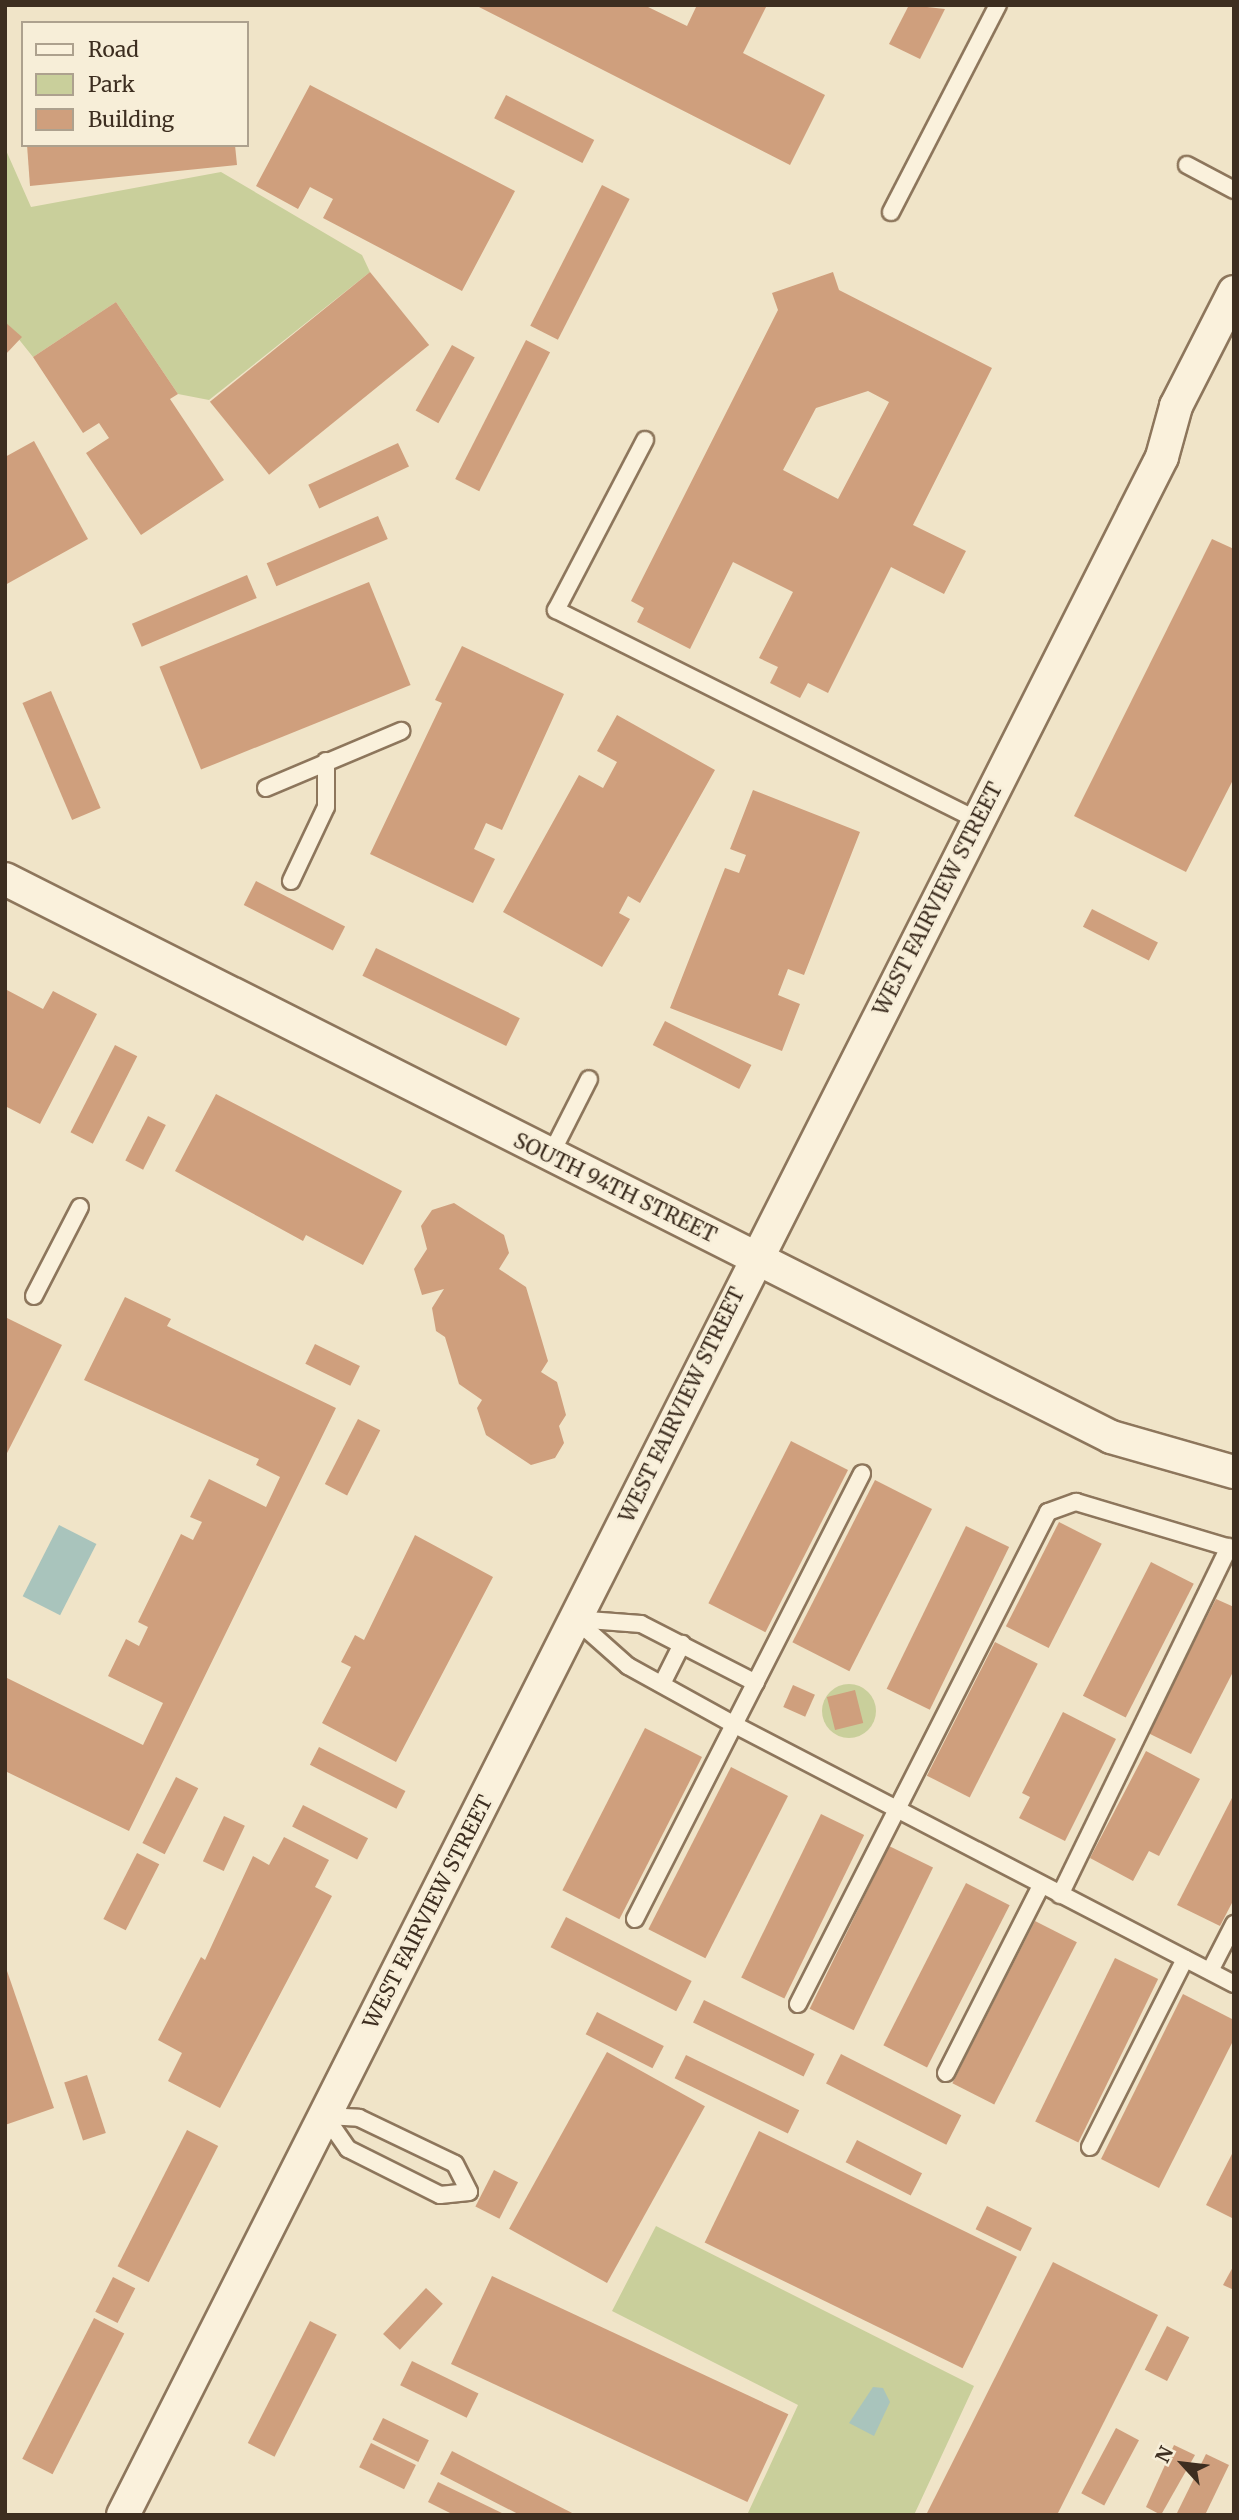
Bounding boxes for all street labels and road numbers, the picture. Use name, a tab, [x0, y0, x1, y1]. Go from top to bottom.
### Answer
street label: WEST FAIRVIEW STREET	[868, 778, 1008, 1020]
street label: SOUTH 94TH STREET	[509, 1128, 721, 1248]
street label: WEST FAIRVIEW STREET	[614, 1283, 750, 1527]
street label: WEST FAIRVIEW STREET	[358, 1791, 498, 2033]

